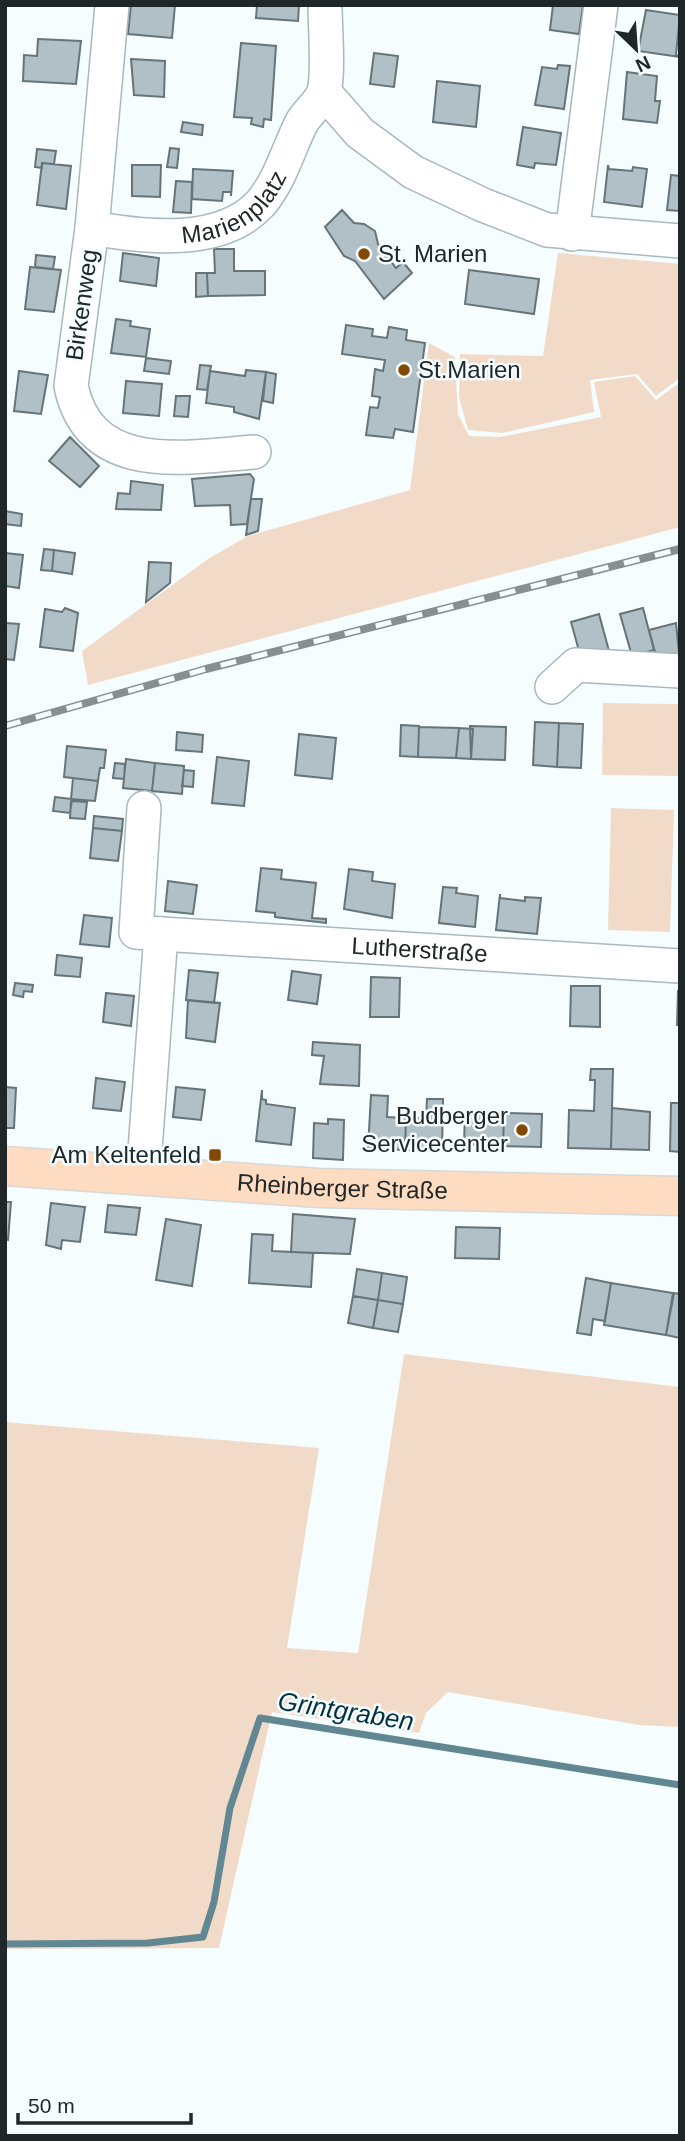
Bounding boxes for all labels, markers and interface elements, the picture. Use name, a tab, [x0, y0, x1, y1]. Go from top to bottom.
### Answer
north arrow	[601, 14, 671, 84]
text: N	[632, 52, 654, 76]
street label: Marienplatz	[180, 166, 292, 248]
place label: St. Marien	[378, 240, 487, 267]
marker: St. Marien	[356, 246, 372, 262]
street label: Birkenweg	[60, 248, 103, 362]
place label: St.Marien	[418, 356, 521, 383]
marker: St.Marien	[396, 362, 412, 378]
street label: Lutherstraße	[351, 932, 488, 967]
place label: Budberger Servicecenter	[361, 1102, 508, 1157]
marker: Budberger Servicecenter	[514, 1122, 530, 1138]
place label: Am Keltenfeld	[52, 1141, 201, 1168]
marker: Am Keltenfeld	[207, 1147, 223, 1163]
street label: Rheinberger Straße	[236, 1168, 448, 1204]
water label: Grintgraben	[276, 1685, 416, 1737]
scale bar	[18, 2082, 191, 2126]
text: 50 m	[28, 2094, 75, 2117]

